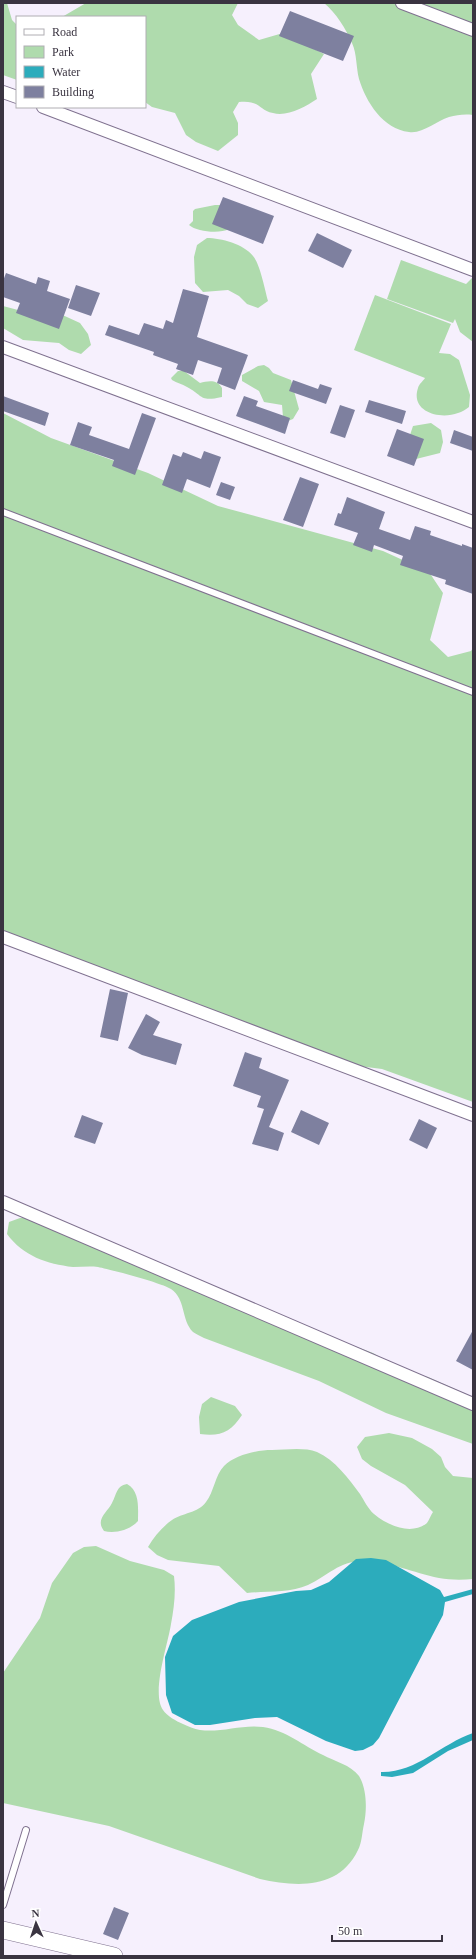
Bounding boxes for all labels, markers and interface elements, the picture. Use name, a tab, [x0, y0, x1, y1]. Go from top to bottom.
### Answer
legend	[16, 16, 146, 108]
text: Road	[52, 25, 77, 39]
text: Park	[52, 45, 74, 59]
text: Water	[52, 65, 80, 79]
text: Building	[52, 85, 94, 99]
north arrow	[16, 1903, 56, 1943]
text: N	[31, 1907, 40, 1919]
scale bar	[332, 1917, 442, 1943]
text: 50 m	[338, 1924, 363, 1938]

